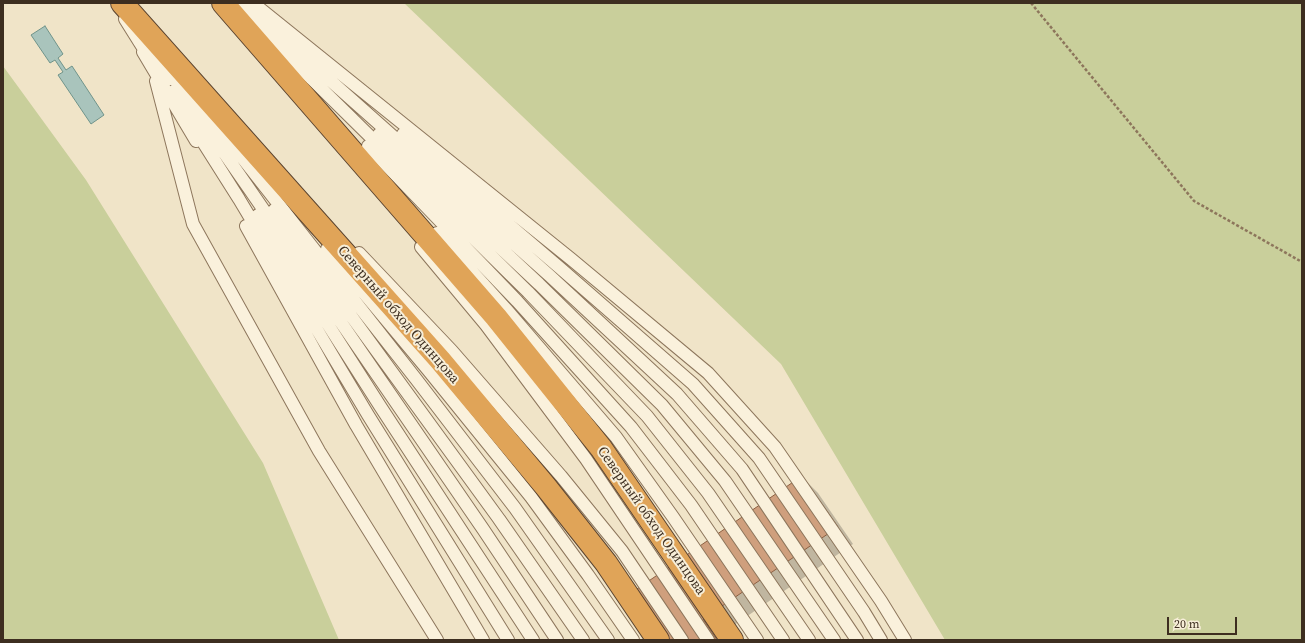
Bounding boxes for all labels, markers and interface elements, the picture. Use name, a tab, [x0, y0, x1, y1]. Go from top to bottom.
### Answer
street label: Северный обход Одинцова	[334, 243, 462, 387]
street label: Северный обход Одинцова	[593, 444, 709, 598]
scale bar	[1169, 609, 1239, 635]
text: 20 m	[1174, 616, 1200, 632]

